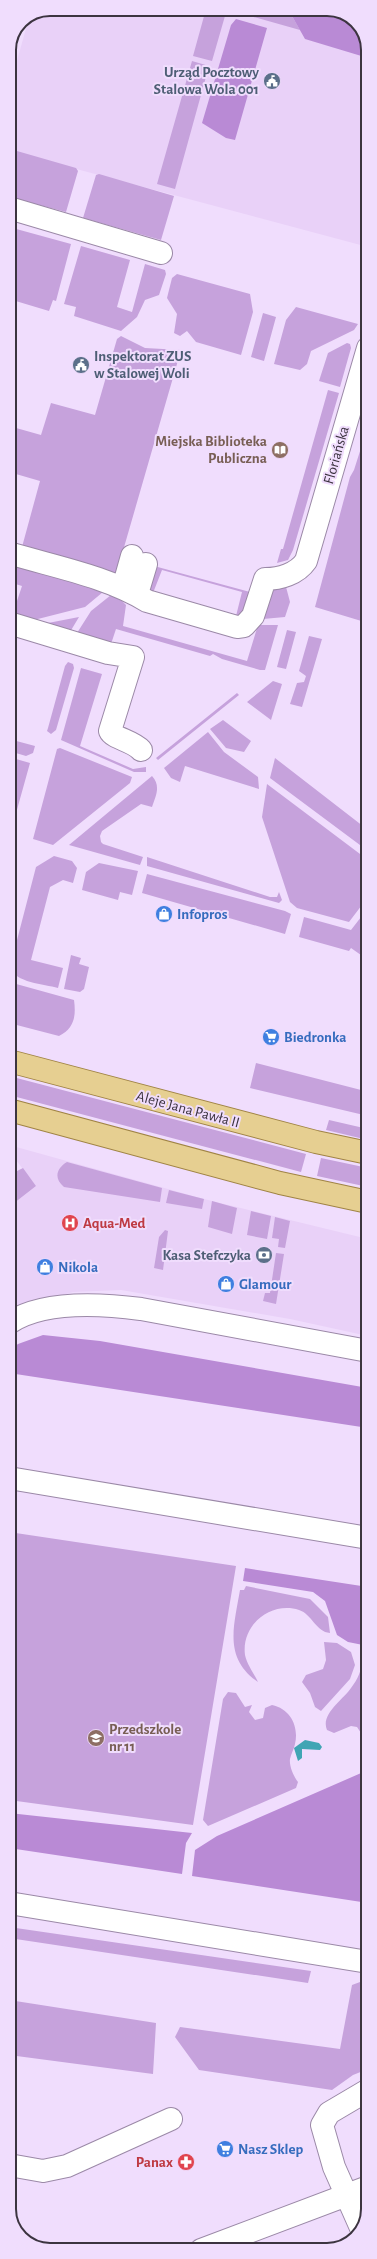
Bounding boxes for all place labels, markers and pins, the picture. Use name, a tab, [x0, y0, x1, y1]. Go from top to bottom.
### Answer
place label: Urząd Pocztowy Stalowa Wola 001	[154, 65, 259, 97]
public building icon: Urząd Pocztowy Stalowa Wola 001	[262, 71, 282, 91]
place label: Inspektorat ZUS w Stalowej Woli	[94, 349, 191, 381]
public building icon: Inspektorat ZUS w Stalowej Woli	[71, 355, 91, 375]
place label: Miejska Biblioteka Publiczna	[155, 434, 267, 466]
library icon: Miejska Biblioteka Publiczna	[270, 440, 290, 460]
shop icon: Infopros	[154, 904, 174, 924]
place label: Infopros	[177, 907, 228, 922]
supermarket icon: Biedronka	[261, 1027, 281, 1047]
place label: Biedronka	[284, 1030, 346, 1045]
hospital icon: Aqua-Med	[60, 1213, 80, 1233]
place label: Aqua-Med	[83, 1216, 145, 1231]
bank icon: Kasa Stefczyka	[254, 1245, 274, 1265]
place label: Kasa Stefczyka	[162, 1248, 251, 1263]
shop icon: Nikola	[35, 1257, 55, 1277]
place label: Nikola	[58, 1260, 98, 1275]
shop icon: Glamour	[216, 1274, 236, 1294]
place label: Glamour	[239, 1277, 292, 1292]
place label: Przedszkole nr 11	[109, 1722, 181, 1754]
school or university icon: Przedszkole nr 11	[86, 1728, 106, 1748]
supermarket icon: Nasz Sklep	[215, 2139, 235, 2159]
place label: Nasz Sklep	[238, 2142, 304, 2157]
pharmacy icon: Panax	[176, 2152, 196, 2172]
place label: Panax	[136, 2155, 173, 2170]

